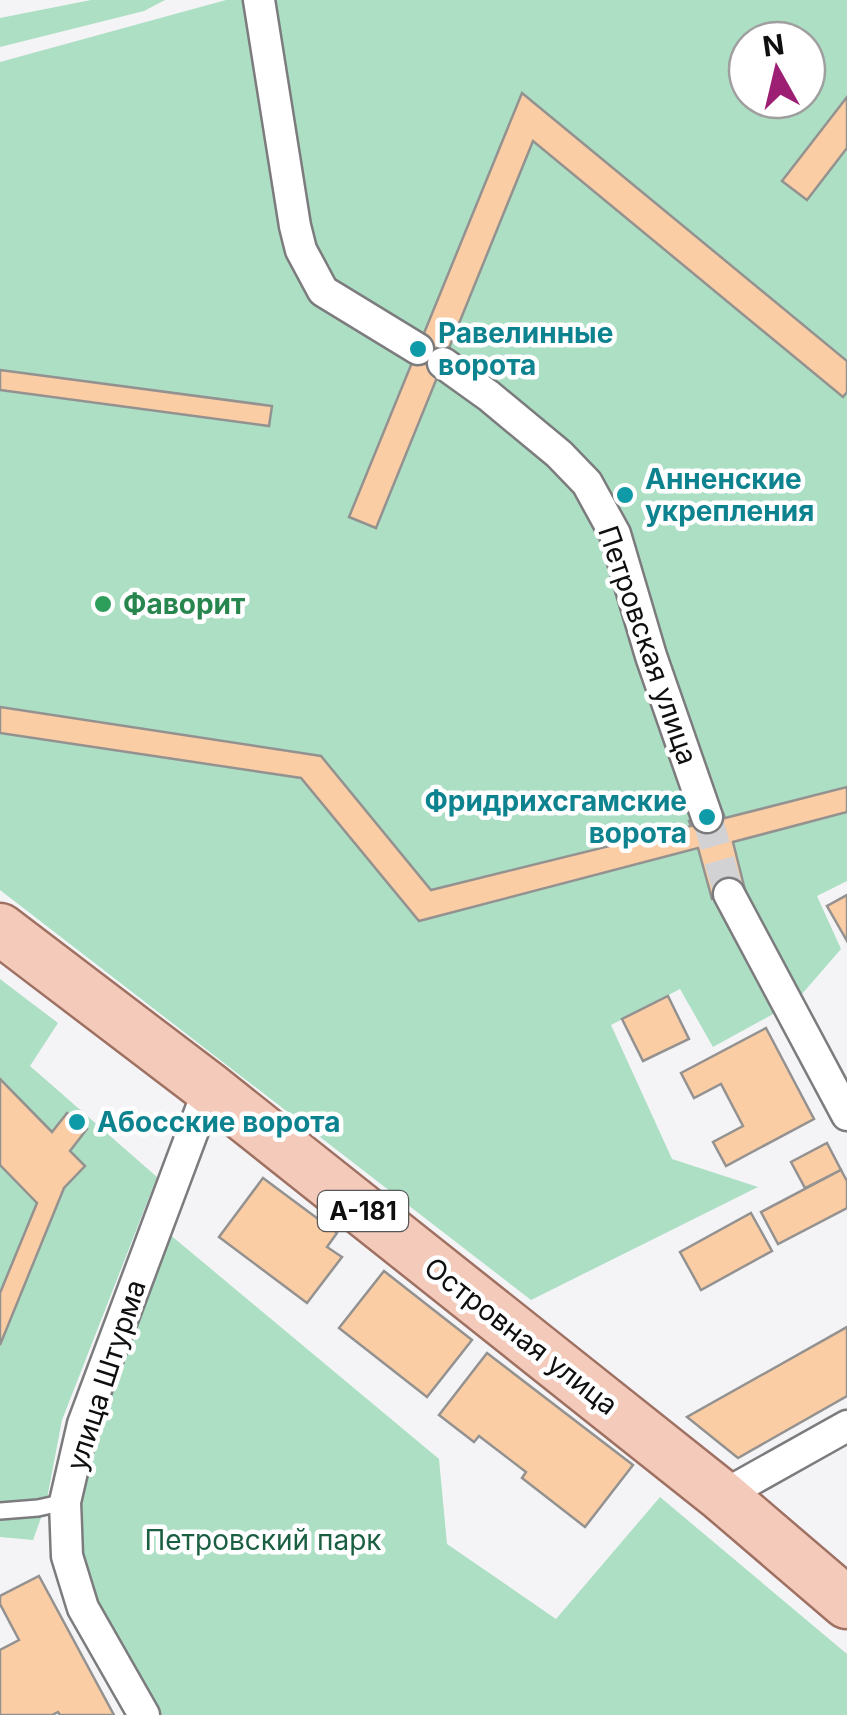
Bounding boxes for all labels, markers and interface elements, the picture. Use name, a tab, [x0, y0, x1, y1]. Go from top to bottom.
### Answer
north arrow	[727, 20, 827, 120]
text: N	[761, 27, 786, 64]
place label: Равелинные ворота	[438, 316, 613, 382]
marker: Равелинные ворота	[407, 338, 429, 360]
place label: Анненские укрепления	[645, 462, 814, 528]
marker: Анненские укрепления	[614, 484, 636, 506]
street label: Петровская улица	[591, 521, 705, 769]
place label: Фаворит	[123, 587, 245, 621]
marker: Фаворит	[92, 593, 114, 615]
place label: Фридрихсгамские ворота	[424, 784, 687, 850]
marker: Фридрихсгамские ворота	[696, 806, 718, 828]
place label: Абосские ворота	[97, 1105, 340, 1139]
marker: Абосские ворота	[66, 1111, 88, 1133]
road number: А-181	[318, 1191, 408, 1231]
street label: Островная улица	[418, 1250, 624, 1422]
street label: улица Штурма	[59, 1275, 153, 1475]
park label: Петровский парк	[144, 1523, 382, 1557]

